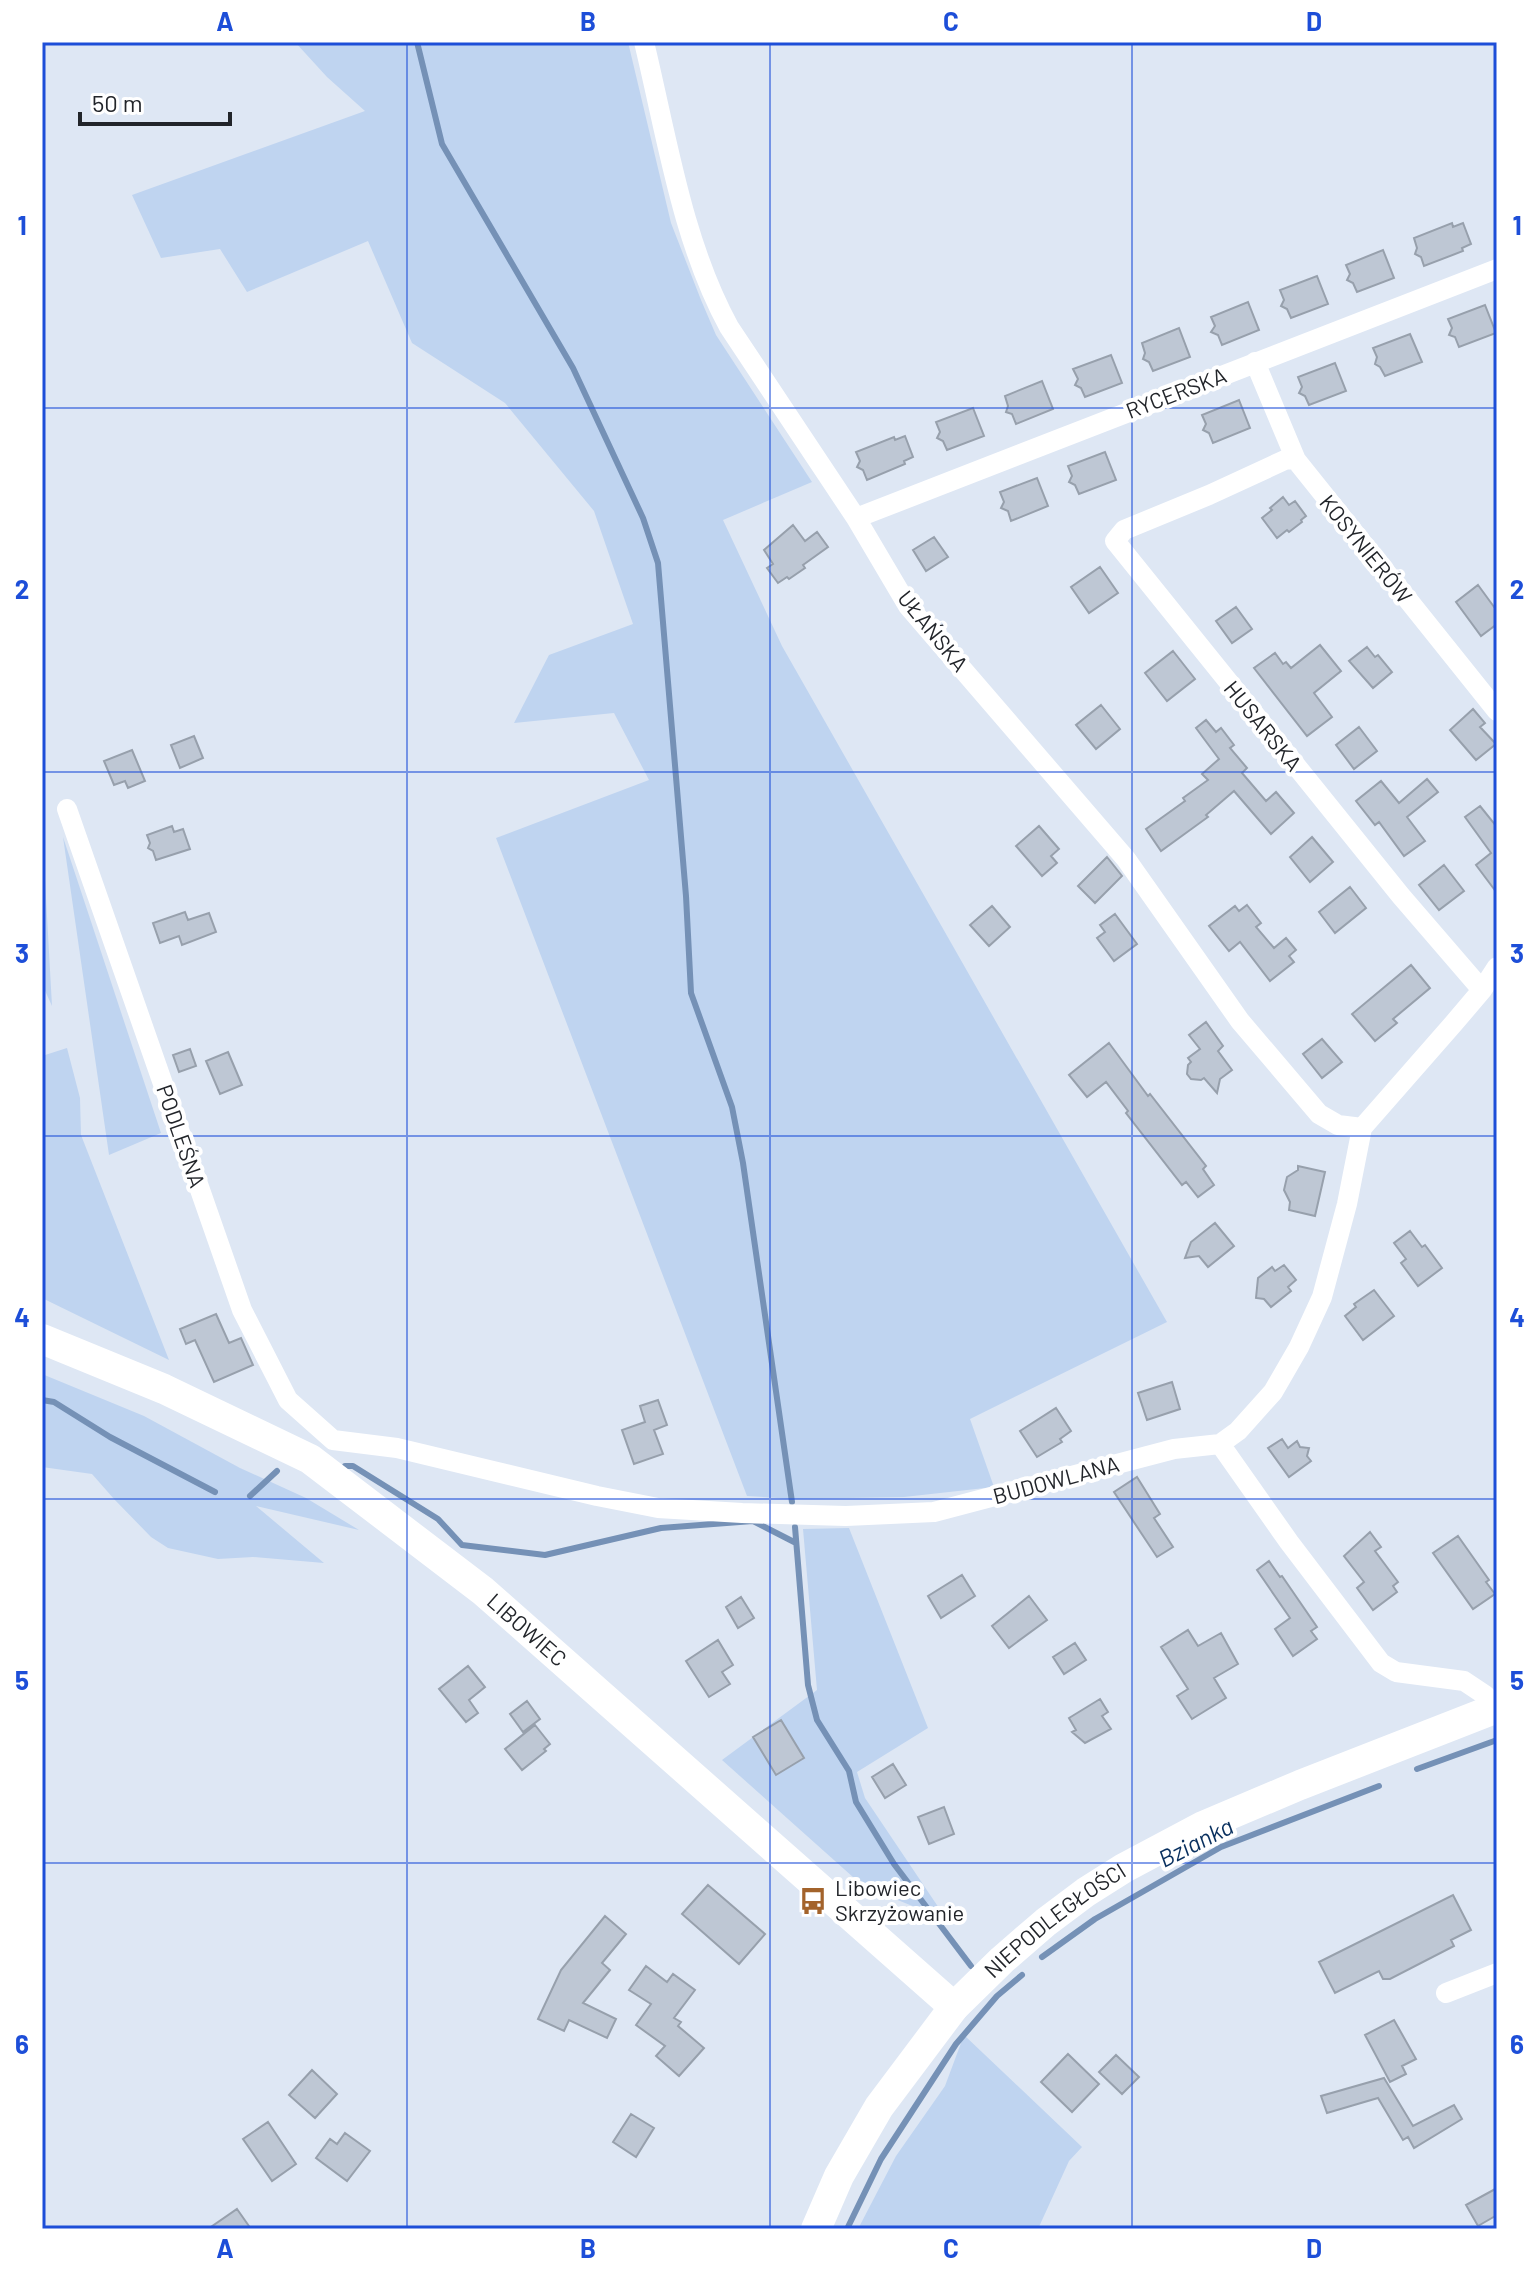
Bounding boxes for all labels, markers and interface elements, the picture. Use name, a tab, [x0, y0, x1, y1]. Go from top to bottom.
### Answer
text: A	[216, 5, 234, 36]
text: B	[580, 5, 596, 36]
text: C	[943, 5, 959, 36]
text: D	[1306, 5, 1322, 36]
scale bar	[80, 76, 230, 126]
text: 50 m	[92, 88, 143, 117]
text: 1	[17, 209, 27, 240]
text: 1	[1512, 209, 1522, 240]
street label: RYCERSKA	[1122, 361, 1230, 423]
street label: KOSYNIERÓW	[1315, 489, 1418, 608]
text: 2	[15, 573, 29, 604]
text: 2	[1510, 573, 1524, 604]
street label: UŁAŃSKA	[893, 585, 974, 676]
street label: HUSARSKA	[1220, 675, 1308, 776]
text: 3	[15, 937, 29, 968]
text: 3	[1510, 937, 1524, 968]
street label: PODLEŚNA	[152, 1081, 212, 1191]
text: 4	[14, 1301, 30, 1332]
text: 4	[1509, 1301, 1525, 1332]
street label: BUDOWLANA	[990, 1450, 1122, 1508]
street label: LIBOWIEC	[483, 1587, 573, 1671]
text: 5	[15, 1664, 29, 1695]
text: 5	[1510, 1664, 1524, 1695]
water label: Bzianka	[1153, 1811, 1238, 1873]
street label: NIEPODLEGŁOŚCI	[978, 1857, 1130, 1982]
place label: Libowiec Skrzyżowanie	[835, 1874, 964, 1925]
bus stop icon: Libowiec Skrzyżowanie	[798, 1886, 828, 1916]
text: 6	[15, 2028, 29, 2059]
text: 6	[1510, 2028, 1524, 2059]
text: A	[216, 2232, 234, 2263]
text: B	[580, 2232, 596, 2263]
text: C	[943, 2232, 959, 2263]
text: D	[1306, 2232, 1322, 2263]

